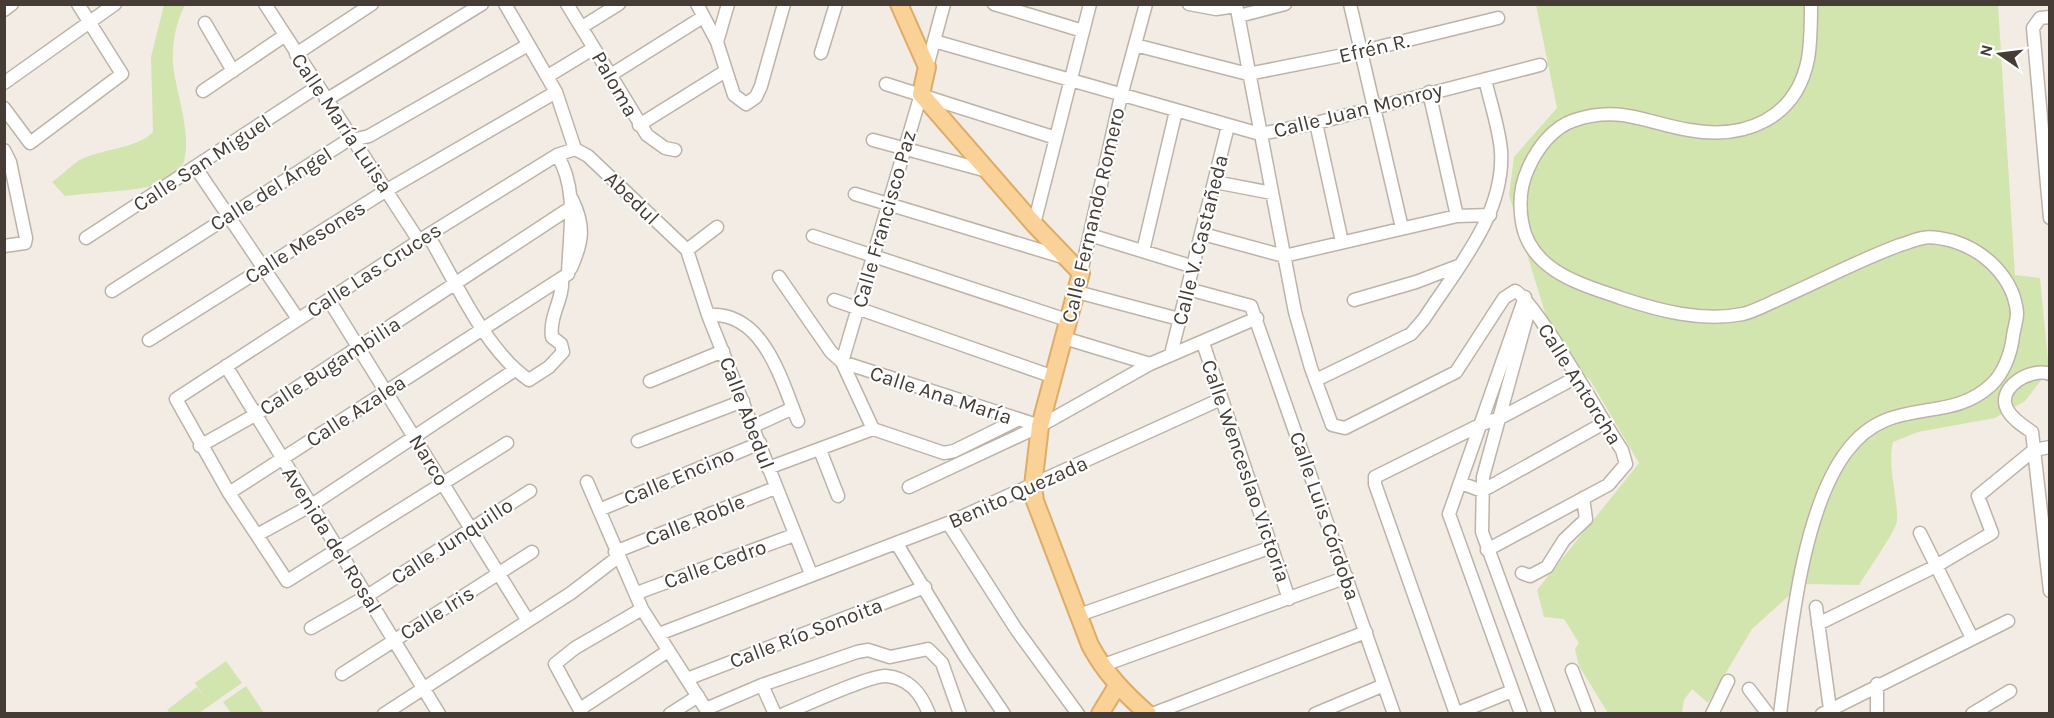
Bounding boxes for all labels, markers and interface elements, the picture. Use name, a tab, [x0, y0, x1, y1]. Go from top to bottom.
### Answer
north arrow	[1970, 24, 2030, 84]
street label: Efrén R.	[1336, 28, 1412, 68]
text: N	[1975, 43, 1997, 58]
street label: Paloma	[587, 47, 643, 121]
street label: Calle María Luisa	[286, 49, 398, 197]
street label: Calle Juan Monroy	[1271, 77, 1445, 143]
street label: Calle Fernando Romero	[1057, 105, 1129, 325]
street label: Calle San Miguel	[129, 110, 275, 216]
street label: Calle Francisco Paz	[847, 128, 921, 310]
street label: Calle del Ángel	[206, 142, 336, 236]
street label: Calle V. Castañeda	[1167, 152, 1233, 328]
street label: Abedul	[600, 166, 664, 230]
street label: Calle Mesones	[240, 195, 370, 289]
street label: Calle Las Cruces	[302, 218, 446, 322]
street label: Calle Bugambilia	[255, 311, 405, 421]
street label: Calle Antorcha	[1533, 319, 1627, 449]
street label: Calle Abedul	[715, 353, 779, 473]
street label: Calle Wenceslao Victoria	[1197, 357, 1295, 585]
street label: Calle Ana María	[867, 361, 1015, 429]
street label: Calle Azalea	[302, 370, 410, 452]
street label: Calle Luis Córdoba	[1285, 429, 1365, 603]
street label: Narco	[404, 430, 454, 490]
street label: Calle Encino	[620, 442, 738, 510]
street label: Benito Quezada	[945, 451, 1091, 533]
street label: Avenida del Rosal	[277, 462, 387, 618]
street label: Calle Roble	[642, 489, 748, 551]
street label: Calle Junquillo	[387, 493, 517, 589]
street label: Calle Cedro	[661, 534, 769, 594]
street label: Calle Iris	[396, 581, 478, 645]
street label: Calle Río Sonoita	[726, 593, 886, 673]

